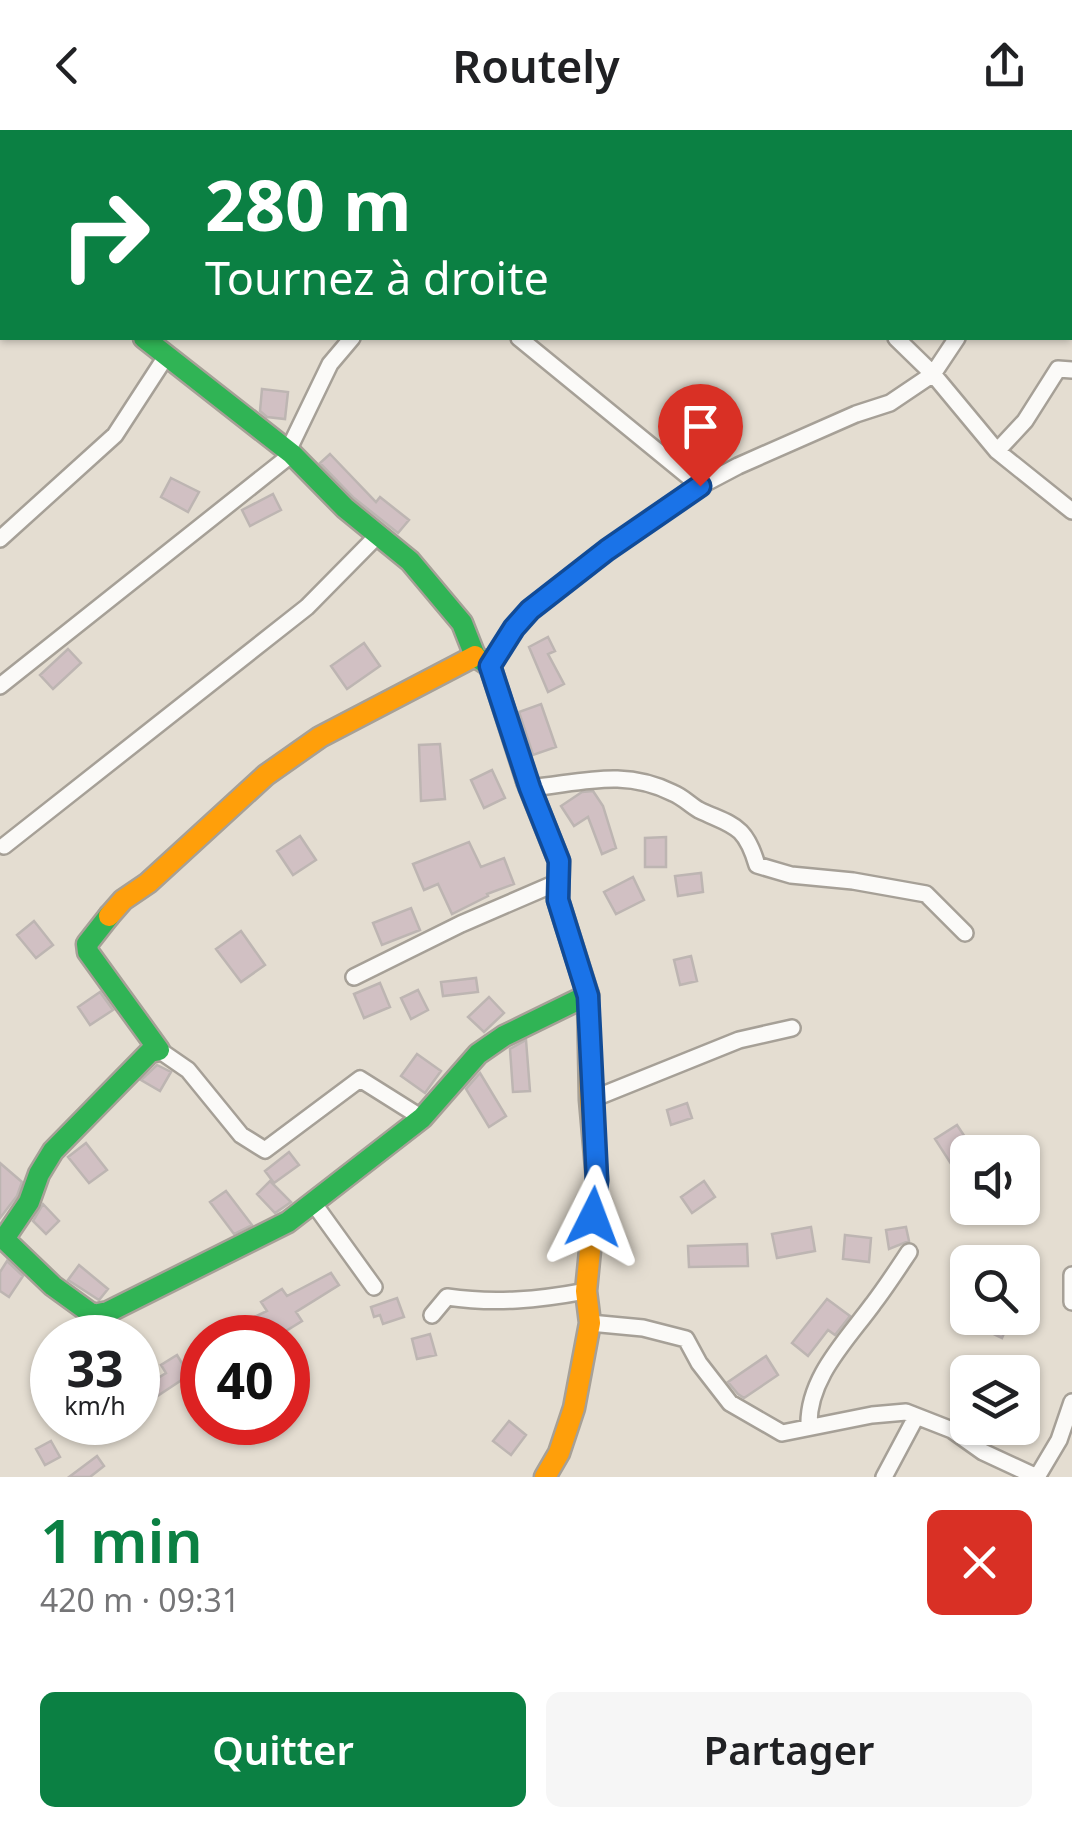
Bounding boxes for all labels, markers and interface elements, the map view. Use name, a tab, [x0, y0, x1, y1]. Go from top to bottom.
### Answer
text: Routely	[452, 35, 620, 96]
icon: back	[40, 38, 95, 93]
icon: share	[977, 38, 1032, 93]
text: 280 m	[205, 156, 412, 252]
icon: right	[40, 170, 170, 300]
text: Tournez à droite	[205, 247, 549, 308]
pin	[658, 384, 743, 487]
icon: arrive	[673, 399, 728, 454]
map controls	[950, 1135, 1040, 1445]
button: sound	[950, 1135, 1040, 1225]
position arrow	[541, 1165, 645, 1269]
button: search	[950, 1245, 1040, 1335]
speed limit sign: 40	[180, 1315, 310, 1445]
text: 33	[66, 1334, 124, 1402]
button: layers	[950, 1355, 1040, 1445]
text: km/h	[64, 1388, 126, 1422]
text: 1 min	[40, 1499, 203, 1581]
button: close	[927, 1510, 1032, 1615]
text: 420 m · 09:31	[40, 1578, 240, 1621]
button: Quitter	[40, 1692, 526, 1807]
button: Partager	[546, 1692, 1032, 1807]

